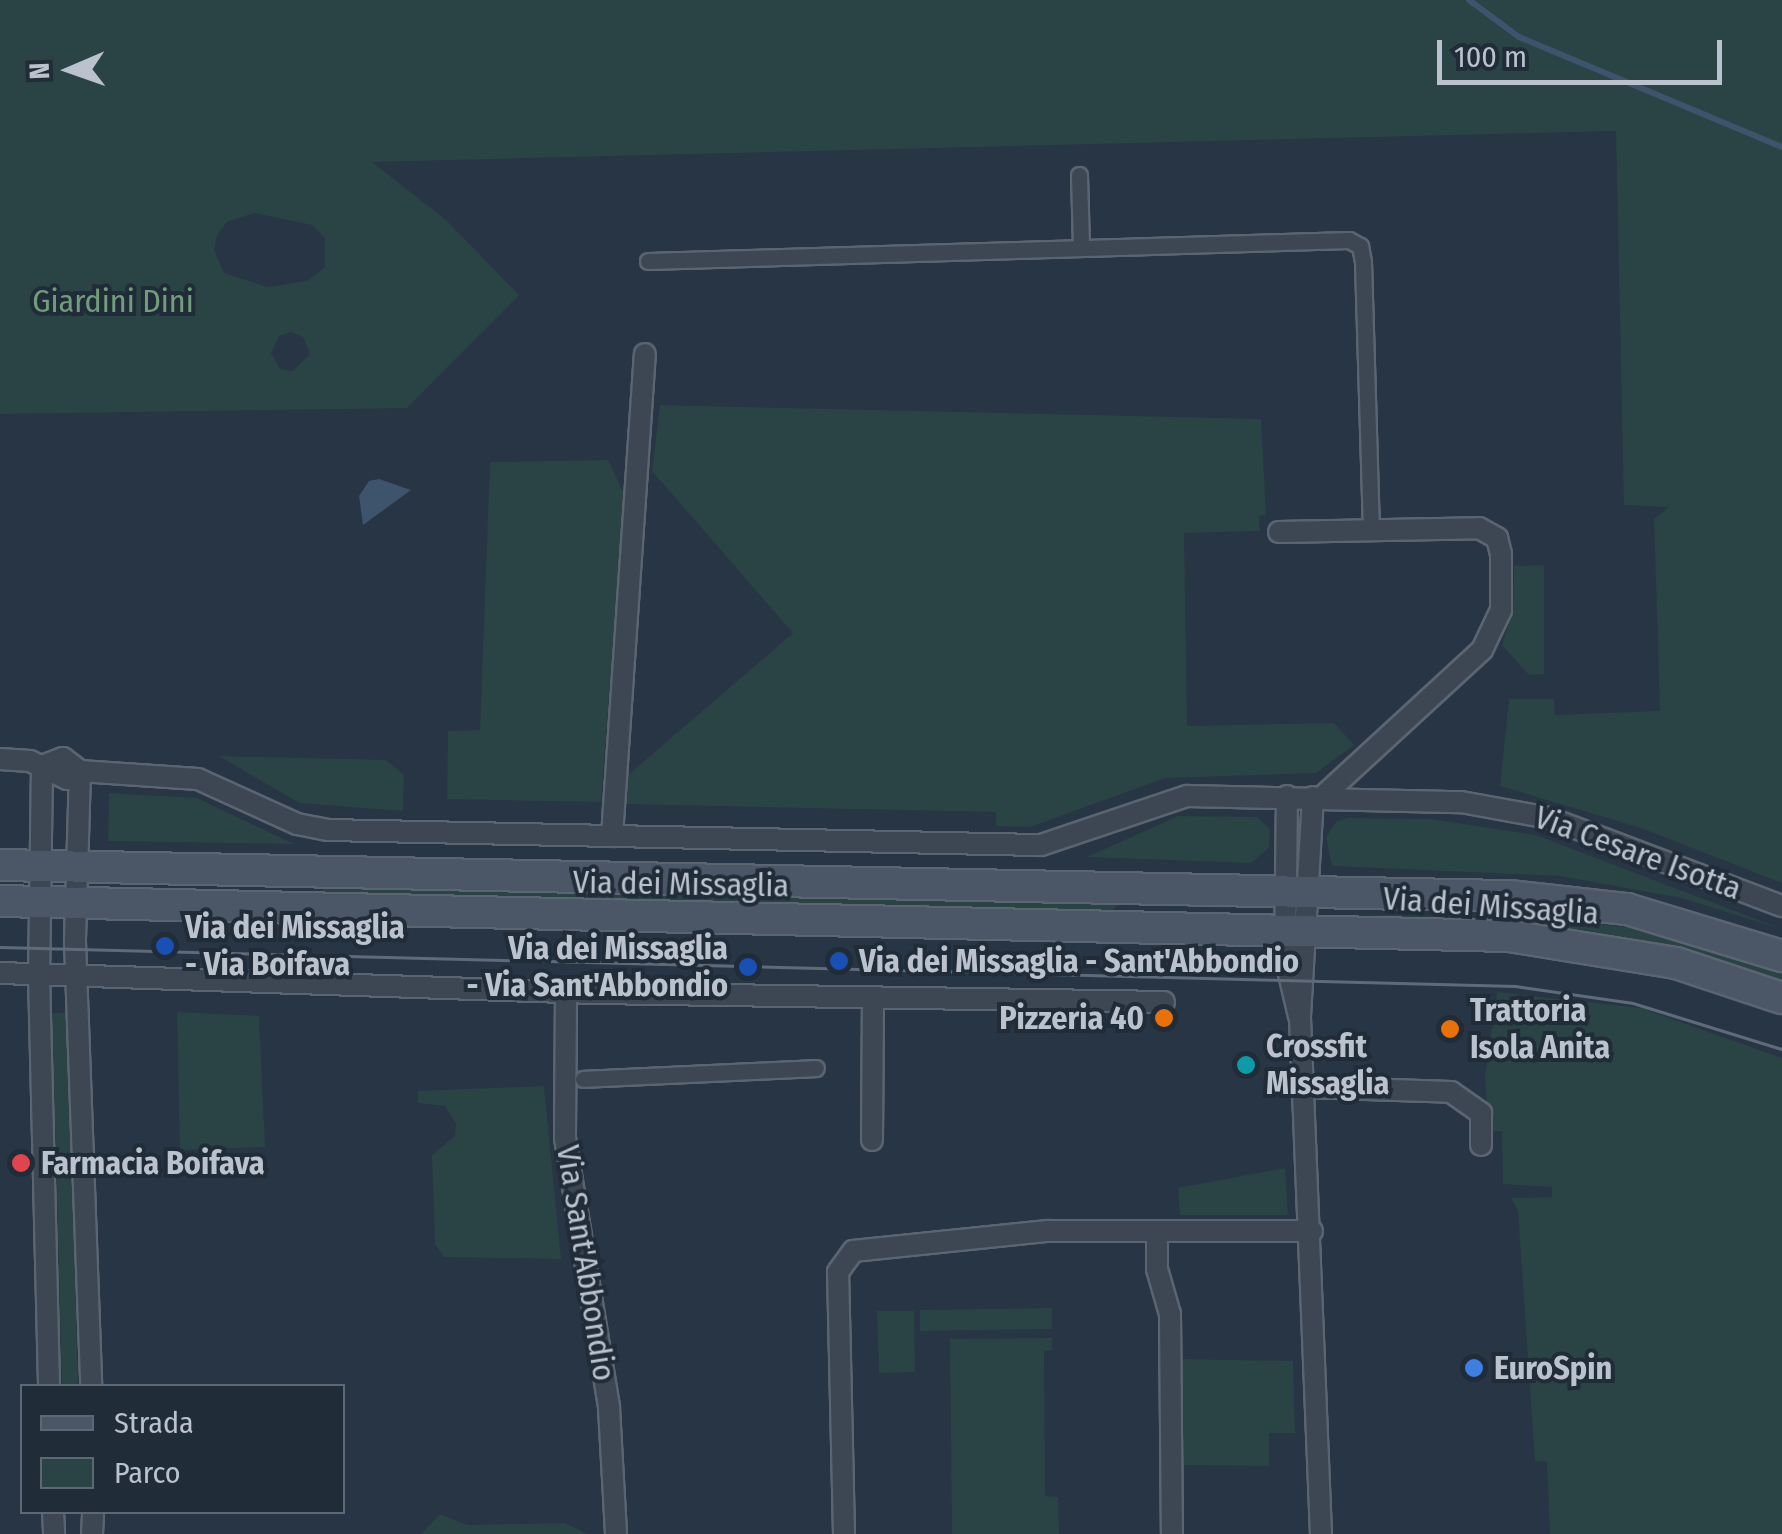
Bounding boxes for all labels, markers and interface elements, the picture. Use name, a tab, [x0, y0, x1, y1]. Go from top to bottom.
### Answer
north arrow	[20, 20, 120, 120]
scale bar	[1442, 20, 1727, 82]
text: 100 m	[1454, 39, 1527, 75]
text: N	[23, 62, 56, 80]
park label: Giardini Dini	[32, 282, 194, 320]
street label: Via Cesare Isotta	[1529, 798, 1747, 908]
street label: Via dei Missaglia	[573, 863, 789, 905]
street label: Via dei Missaglia	[1382, 879, 1600, 933]
place label: Via dei Missaglia - Via Boifava	[185, 909, 405, 984]
place label: Via dei Missaglia - Via Sant'Abbondio	[467, 930, 728, 1005]
marker: Via dei Missaglia - Via Boifava	[154, 935, 176, 957]
place label: Via dei Missaglia - Sant'Abbondio	[859, 942, 1299, 980]
marker: Via dei Missaglia - Sant'Abbondio	[828, 950, 850, 972]
marker: Via dei Missaglia - Via Sant'Abbondio	[737, 956, 759, 978]
place label: Trattoria Isola Anita	[1470, 992, 1610, 1067]
place label: Pizzeria 40	[999, 999, 1144, 1037]
marker: Pizzeria 40	[1153, 1007, 1175, 1029]
marker: Trattoria Isola Anita	[1439, 1018, 1461, 1040]
place label: Crossfit Missaglia	[1266, 1028, 1389, 1103]
marker: Crossfit Missaglia	[1235, 1054, 1257, 1076]
street label: Via Sant'Abbondio	[548, 1142, 624, 1384]
place label: Farmacia Boifava	[41, 1144, 265, 1182]
marker: Farmacia Boifava	[10, 1152, 32, 1174]
place label: EuroSpin	[1494, 1349, 1612, 1387]
marker: EuroSpin	[1463, 1357, 1485, 1379]
legend	[20, 1384, 345, 1514]
text: Strada	[114, 1405, 194, 1441]
text: Parco	[114, 1455, 181, 1491]

